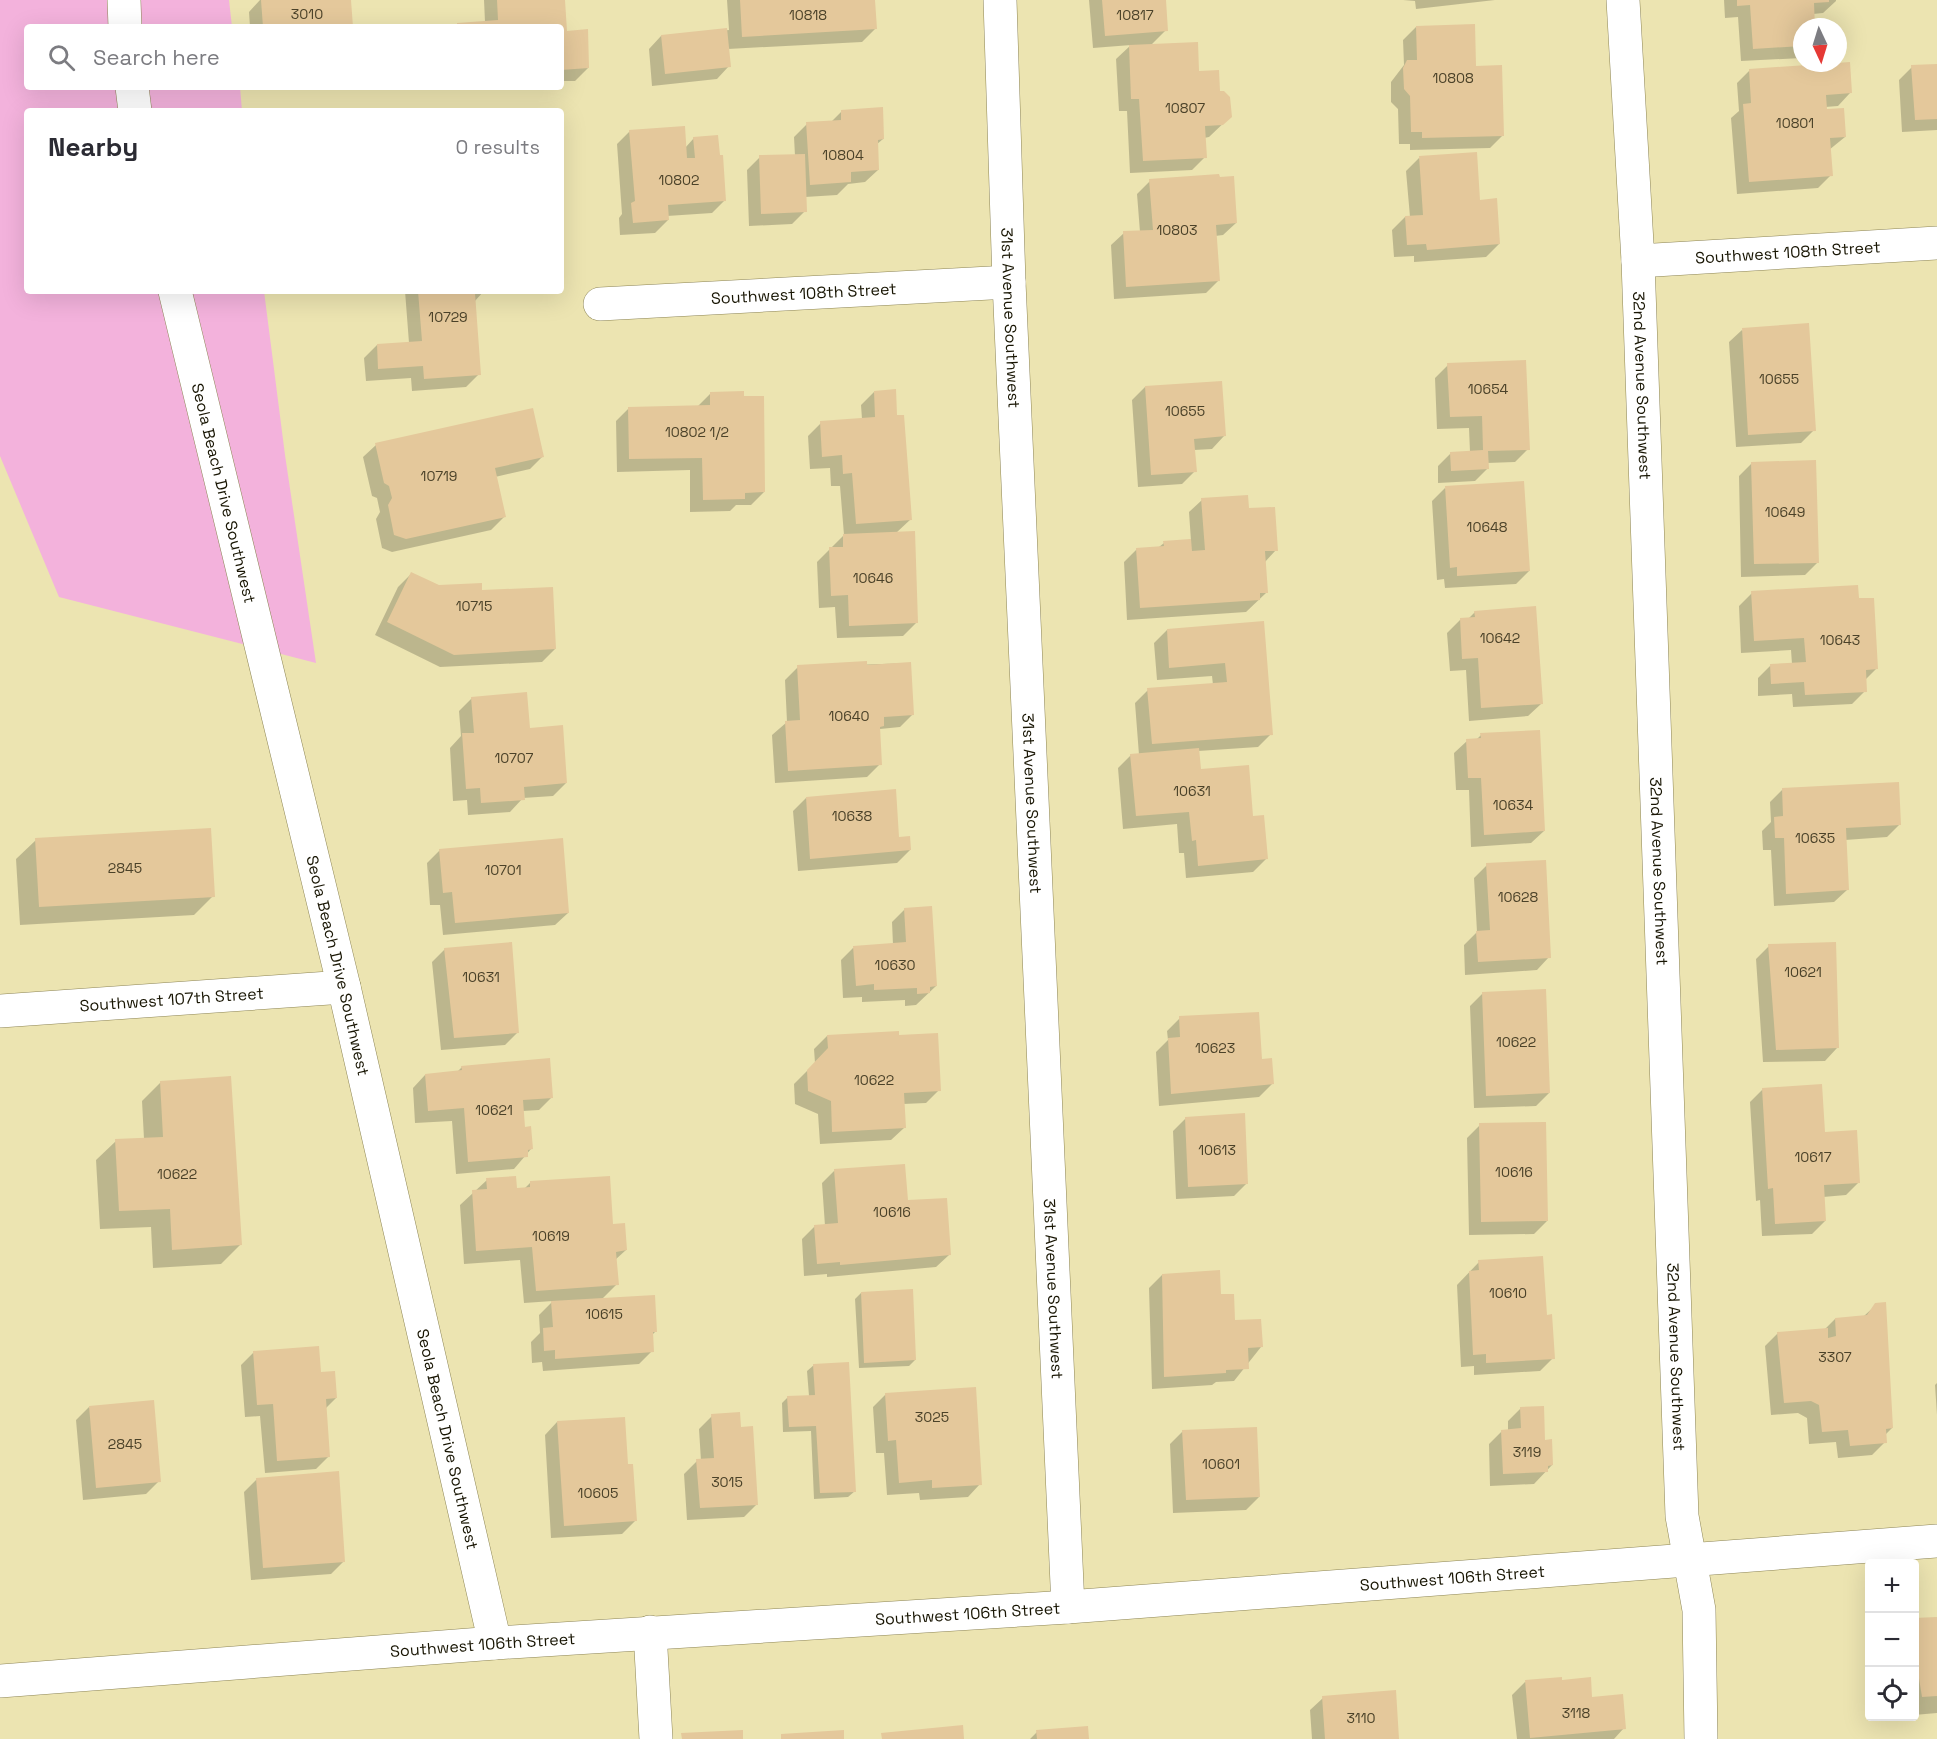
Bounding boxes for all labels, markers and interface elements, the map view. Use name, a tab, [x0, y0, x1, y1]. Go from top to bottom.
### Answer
house number: 3010	[291, 5, 323, 23]
house number: 10818	[789, 6, 827, 24]
house number: 10817	[1116, 6, 1154, 24]
north arrow	[1793, 18, 1847, 72]
search box	[24, 24, 564, 90]
icon: search	[45, 41, 78, 74]
text: Search here	[93, 43, 220, 71]
house number: 10808	[1432, 69, 1474, 87]
house number: 10807	[1165, 99, 1205, 117]
house number: 10801	[1776, 114, 1814, 132]
text: Nearby	[48, 130, 138, 164]
text: 0 results	[456, 134, 540, 160]
house number: 10804	[822, 146, 864, 164]
house number: 10802	[659, 171, 699, 189]
house number: 10803	[1157, 221, 1197, 239]
street label: 31st Avenue Southwest	[997, 227, 1025, 409]
street label: Southwest 108th Street	[1694, 236, 1881, 268]
street label: Southwest 108th Street	[710, 278, 897, 309]
street label: 32nd Avenue Southwest	[1629, 291, 1656, 480]
house number: 10729	[428, 308, 468, 326]
house number: 10655	[1759, 370, 1799, 388]
house number: 10654	[1468, 380, 1509, 398]
street label: Seola Beach Drive Southwest	[187, 381, 261, 605]
house number: 10655	[1165, 402, 1205, 420]
house number: 10802 1/2	[665, 423, 729, 441]
house number: 10719	[421, 467, 457, 485]
house number: 10649	[1765, 503, 1805, 521]
house number: 10648	[1467, 518, 1508, 536]
house number: 10646	[853, 569, 893, 587]
house number: 10715	[456, 597, 492, 615]
house number: 10642	[1480, 629, 1520, 647]
house number: 10643	[1820, 631, 1860, 649]
house number: 10640	[828, 707, 870, 725]
street label: 31st Avenue Southwest	[1018, 713, 1047, 894]
house number: 10707	[495, 749, 534, 767]
street label: 32nd Avenue Southwest	[1646, 777, 1673, 966]
house number: 10631	[1173, 782, 1211, 800]
house number: 10634	[1493, 796, 1534, 814]
house number: 10638	[832, 807, 873, 825]
house number: 10635	[1795, 829, 1835, 847]
street label: Seola Beach Drive Southwest	[302, 853, 375, 1078]
house number: 2845	[108, 859, 142, 877]
house number: 10701	[484, 861, 522, 879]
house number: 10628	[1498, 888, 1539, 906]
house number: 10630	[875, 956, 915, 974]
house number: 10621	[1784, 963, 1822, 981]
house number: 10631	[462, 968, 500, 986]
street label: Southwest 107th Street	[79, 982, 264, 1016]
house number: 10622	[1496, 1033, 1536, 1051]
house number: 10623	[1195, 1039, 1235, 1057]
house number: 10622	[854, 1071, 894, 1089]
house number: 10621	[475, 1101, 513, 1119]
house number: 10613	[1198, 1141, 1236, 1159]
house number: 10617	[1794, 1148, 1832, 1166]
house number: 10616	[1495, 1163, 1533, 1181]
house number: 10622	[157, 1165, 197, 1183]
street label: 31st Avenue Southwest	[1039, 1198, 1068, 1380]
house number: 10616	[873, 1203, 911, 1221]
house number: 10619	[532, 1227, 570, 1245]
street label: 32nd Avenue Southwest	[1663, 1262, 1690, 1451]
house number: 10610	[1489, 1284, 1527, 1302]
house number: 10615	[585, 1305, 623, 1323]
street label: Seola Beach Drive Southwest	[412, 1327, 484, 1551]
house number: 3307	[1818, 1348, 1852, 1366]
house number: 3025	[915, 1408, 949, 1426]
house number: 2845	[108, 1435, 142, 1453]
house number: 3119	[1513, 1443, 1541, 1461]
house number: 10601	[1202, 1455, 1240, 1473]
house number: 3015	[711, 1473, 743, 1491]
house number: 10605	[578, 1484, 618, 1502]
map controls	[1865, 1559, 1919, 1721]
button: +	[1865, 1559, 1919, 1613]
street label: Southwest 106th Street	[1359, 1560, 1546, 1595]
street label: Southwest 106th Street	[874, 1597, 1061, 1630]
button: −	[1865, 1613, 1919, 1667]
street label: Southwest 106th Street	[389, 1627, 576, 1662]
button: locate	[1865, 1667, 1919, 1721]
house number: 3118	[1562, 1704, 1591, 1722]
house number: 3110	[1347, 1709, 1375, 1727]

